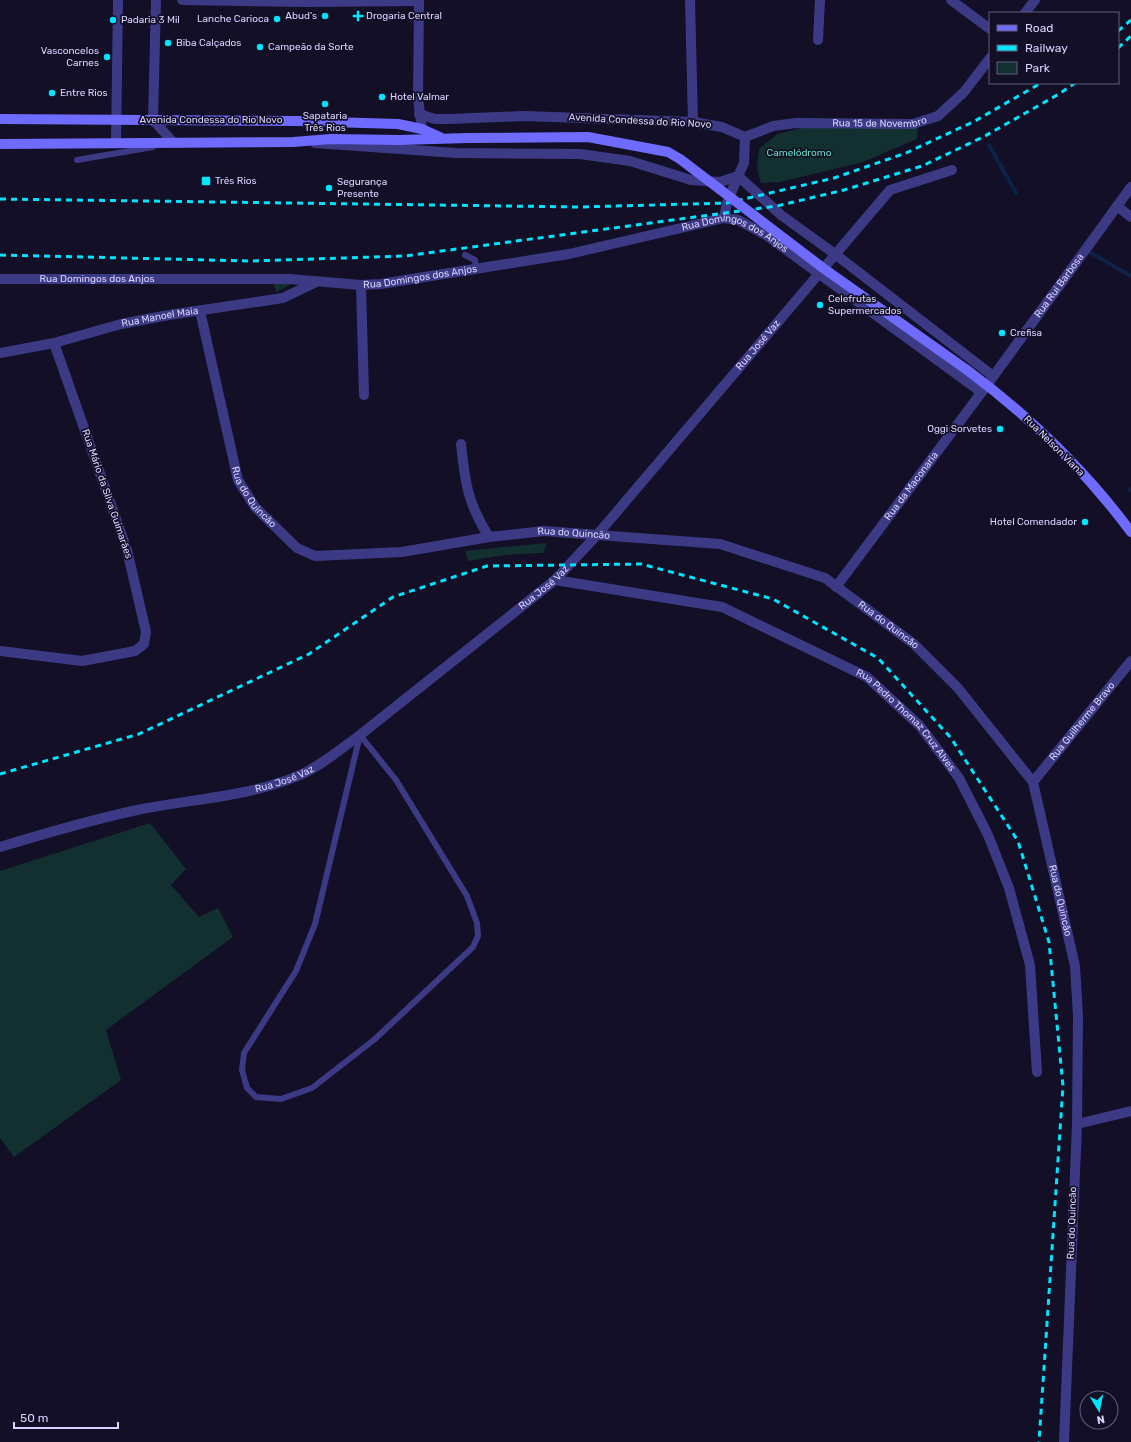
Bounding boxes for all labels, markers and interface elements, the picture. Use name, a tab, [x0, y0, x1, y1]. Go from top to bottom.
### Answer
place label: Abud's	[285, 10, 317, 22]
place label: Drogaria Central	[366, 10, 442, 22]
marker: Abud's	[320, 11, 330, 21]
marker: Drogaria Central	[353, 11, 363, 21]
legend	[989, 12, 1119, 84]
place label: Lanche Carioca	[197, 13, 269, 25]
place label: Padaria 3 Mil	[121, 14, 180, 26]
marker: Lanche Carioca	[272, 14, 282, 24]
marker: Padaria 3 Mil	[108, 15, 118, 25]
text: Road	[1025, 21, 1053, 35]
place label: Biba Calçados	[176, 37, 241, 49]
marker: Biba Calçados	[163, 38, 173, 48]
place label: Campeão da Sorte	[268, 41, 354, 53]
text: Railway	[1025, 41, 1068, 55]
marker: Campeão da Sorte	[255, 42, 265, 52]
place label: Vasconcelos Carnes	[41, 45, 99, 69]
marker: Vasconcelos Carnes	[102, 52, 112, 62]
text: Park	[1025, 61, 1051, 75]
place label: Entre Rios	[60, 87, 108, 99]
marker: Entre Rios	[47, 88, 57, 98]
place label: Hotel Valmar	[390, 91, 449, 103]
marker: Hotel Valmar	[377, 92, 387, 102]
marker: Sapataria Três Rios	[320, 99, 330, 109]
place label: Sapataria Três Rios	[303, 110, 347, 134]
street label: Avenida Condessa do Rio Novo	[568, 111, 712, 131]
street label: Avenida Condessa do Rio Novo	[140, 114, 283, 126]
street label: Rua 15 de Novembro	[832, 114, 929, 130]
park label: Camelódromo	[767, 147, 832, 159]
marker: Três Rios	[200, 175, 212, 187]
place label: Três Rios	[215, 175, 257, 187]
place label: Segurança Presente	[337, 176, 387, 200]
marker: Segurança Presente	[324, 183, 334, 193]
street label: Rua Domingos dos Anjos	[680, 212, 790, 255]
street label: Rua Rui Barbosa	[1032, 251, 1087, 320]
street label: Rua Domingos dos Anjos	[363, 263, 478, 291]
street label: Rua Domingos dos Anjos	[39, 273, 155, 285]
place label: Celefrutas Supermercados	[828, 293, 902, 317]
marker: Celefrutas Supermercados	[815, 300, 825, 310]
street label: Rua Manoel Maia	[120, 305, 199, 330]
street label: Rua José Vaz	[733, 318, 783, 373]
place label: Crefisa	[1010, 327, 1042, 339]
marker: Crefisa	[997, 328, 1007, 338]
street label: Rua Nelson Viana	[1021, 413, 1087, 479]
place label: Oggi Sorvetes	[927, 423, 992, 435]
marker: Oggi Sorvetes	[995, 424, 1005, 434]
street label: Rua Mário da Silva Guimarães	[79, 428, 135, 560]
street label: Rua da Maconaria	[882, 449, 941, 523]
street label: Rua do Quincão	[229, 465, 279, 531]
place label: Hotel Comendador	[990, 516, 1077, 528]
marker: Hotel Comendador	[1080, 517, 1090, 527]
street label: Rua do Quincão	[537, 525, 611, 542]
street label: Rua José Vaz	[516, 563, 571, 612]
street label: Rua do Quincão	[856, 599, 922, 652]
street label: Rua Pedro Thomaz Cruz Alves	[854, 667, 958, 774]
street label: Rua Guilherme Bravo	[1047, 679, 1118, 763]
street label: Rua José Vaz	[254, 763, 316, 795]
street label: Rua do Quincão	[1046, 864, 1074, 938]
street label: Rua do Quincão	[1065, 1186, 1079, 1260]
north arrow	[1079, 1390, 1119, 1430]
scale bar	[14, 1404, 118, 1430]
text: 50 m	[20, 1411, 48, 1425]
text: N	[1096, 1412, 1106, 1426]

